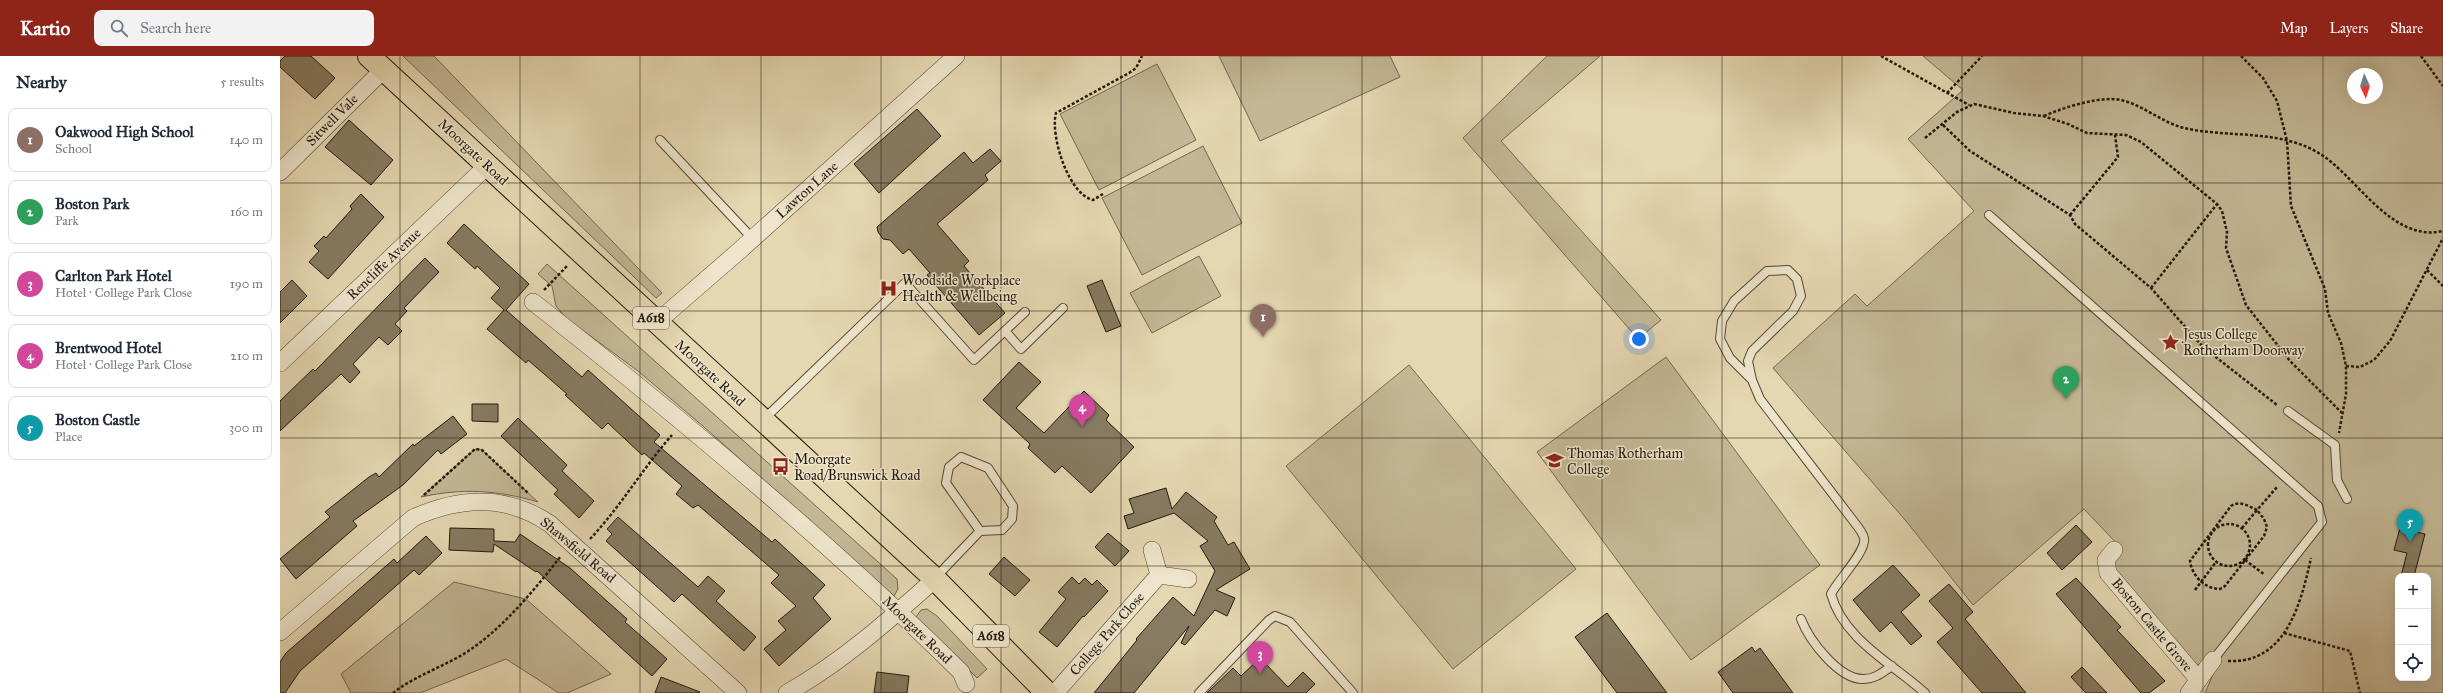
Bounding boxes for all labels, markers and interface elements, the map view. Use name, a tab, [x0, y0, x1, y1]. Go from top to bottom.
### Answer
search box	[94, 10, 374, 46]
text: Kartio	[20, 17, 70, 40]
icon: search	[108, 17, 130, 39]
text: Search here	[140, 19, 211, 37]
text: Map	[2280, 20, 2308, 37]
text: Layers	[2330, 20, 2368, 37]
text: Share	[2390, 20, 2423, 37]
north arrow	[2347, 68, 2383, 104]
text: Nearby	[16, 72, 67, 93]
text: 5 results	[220, 74, 264, 90]
street label: Sitwell Vale	[303, 90, 362, 149]
street label: Moorgate Road	[434, 115, 512, 189]
text: Oakwood High School	[55, 123, 194, 141]
text: 1	[27, 132, 33, 148]
text: 140 m	[229, 132, 263, 148]
text: School	[55, 141, 92, 157]
street label: Lawton Lane	[772, 158, 842, 222]
text: Boston Park	[55, 195, 130, 213]
text: 2	[27, 204, 33, 220]
text: 160 m	[230, 204, 263, 220]
text: Park	[55, 213, 79, 229]
street label: Rencliffe Avenue	[344, 224, 425, 303]
text: Carlton Park Hotel	[55, 267, 172, 285]
place label: Woodside Workplace Health & Wellbeing	[902, 272, 1021, 305]
text: 3	[27, 276, 33, 292]
text: 190 m	[230, 276, 263, 292]
hospital icon: Woodside Workplace Health & Wellbeing	[879, 278, 899, 298]
text: Hotel · College Park Close	[55, 285, 192, 301]
pin: 1	[1250, 304, 1276, 337]
road number: A618	[633, 307, 669, 329]
place label: Jesus College Rotherham Doorway	[2181, 326, 2305, 359]
your location	[1629, 329, 1649, 349]
place icon: Jesus College Rotherham Doorway	[2160, 332, 2180, 352]
street label: Moorgate Road	[671, 336, 749, 410]
text: Brentwood Hotel	[55, 339, 162, 357]
text: 4	[26, 348, 34, 364]
text: 210 m	[230, 348, 263, 364]
text: Hotel · College Park Close	[55, 357, 192, 373]
pin: 2	[2053, 366, 2079, 399]
pin: 4	[1069, 394, 1095, 427]
text: Boston Castle	[55, 411, 140, 429]
text: 5	[27, 420, 33, 436]
text: 300 m	[229, 420, 263, 436]
text: Place	[55, 429, 82, 445]
place label: Thomas Rotherham College	[1567, 445, 1683, 478]
place label: Moorgate Road/Brunswick Road	[794, 451, 920, 484]
school or university icon: Thomas Rotherham College	[1544, 451, 1564, 471]
bus stop icon: Moorgate Road/Brunswick Road	[771, 457, 791, 477]
pin: 5	[2397, 509, 2423, 542]
street label: Shawsfield Road	[537, 513, 619, 587]
map controls	[2395, 573, 2431, 681]
button: +	[2395, 573, 2431, 609]
street label: Boston Castle Grove	[2108, 575, 2196, 675]
street label: College Park Close	[1066, 589, 1148, 679]
street label: Moorgate Road	[879, 593, 955, 667]
button: −	[2395, 609, 2431, 645]
road number: A618	[973, 625, 1009, 647]
pin: 3	[1247, 641, 1273, 674]
button: locate	[2395, 645, 2431, 681]

